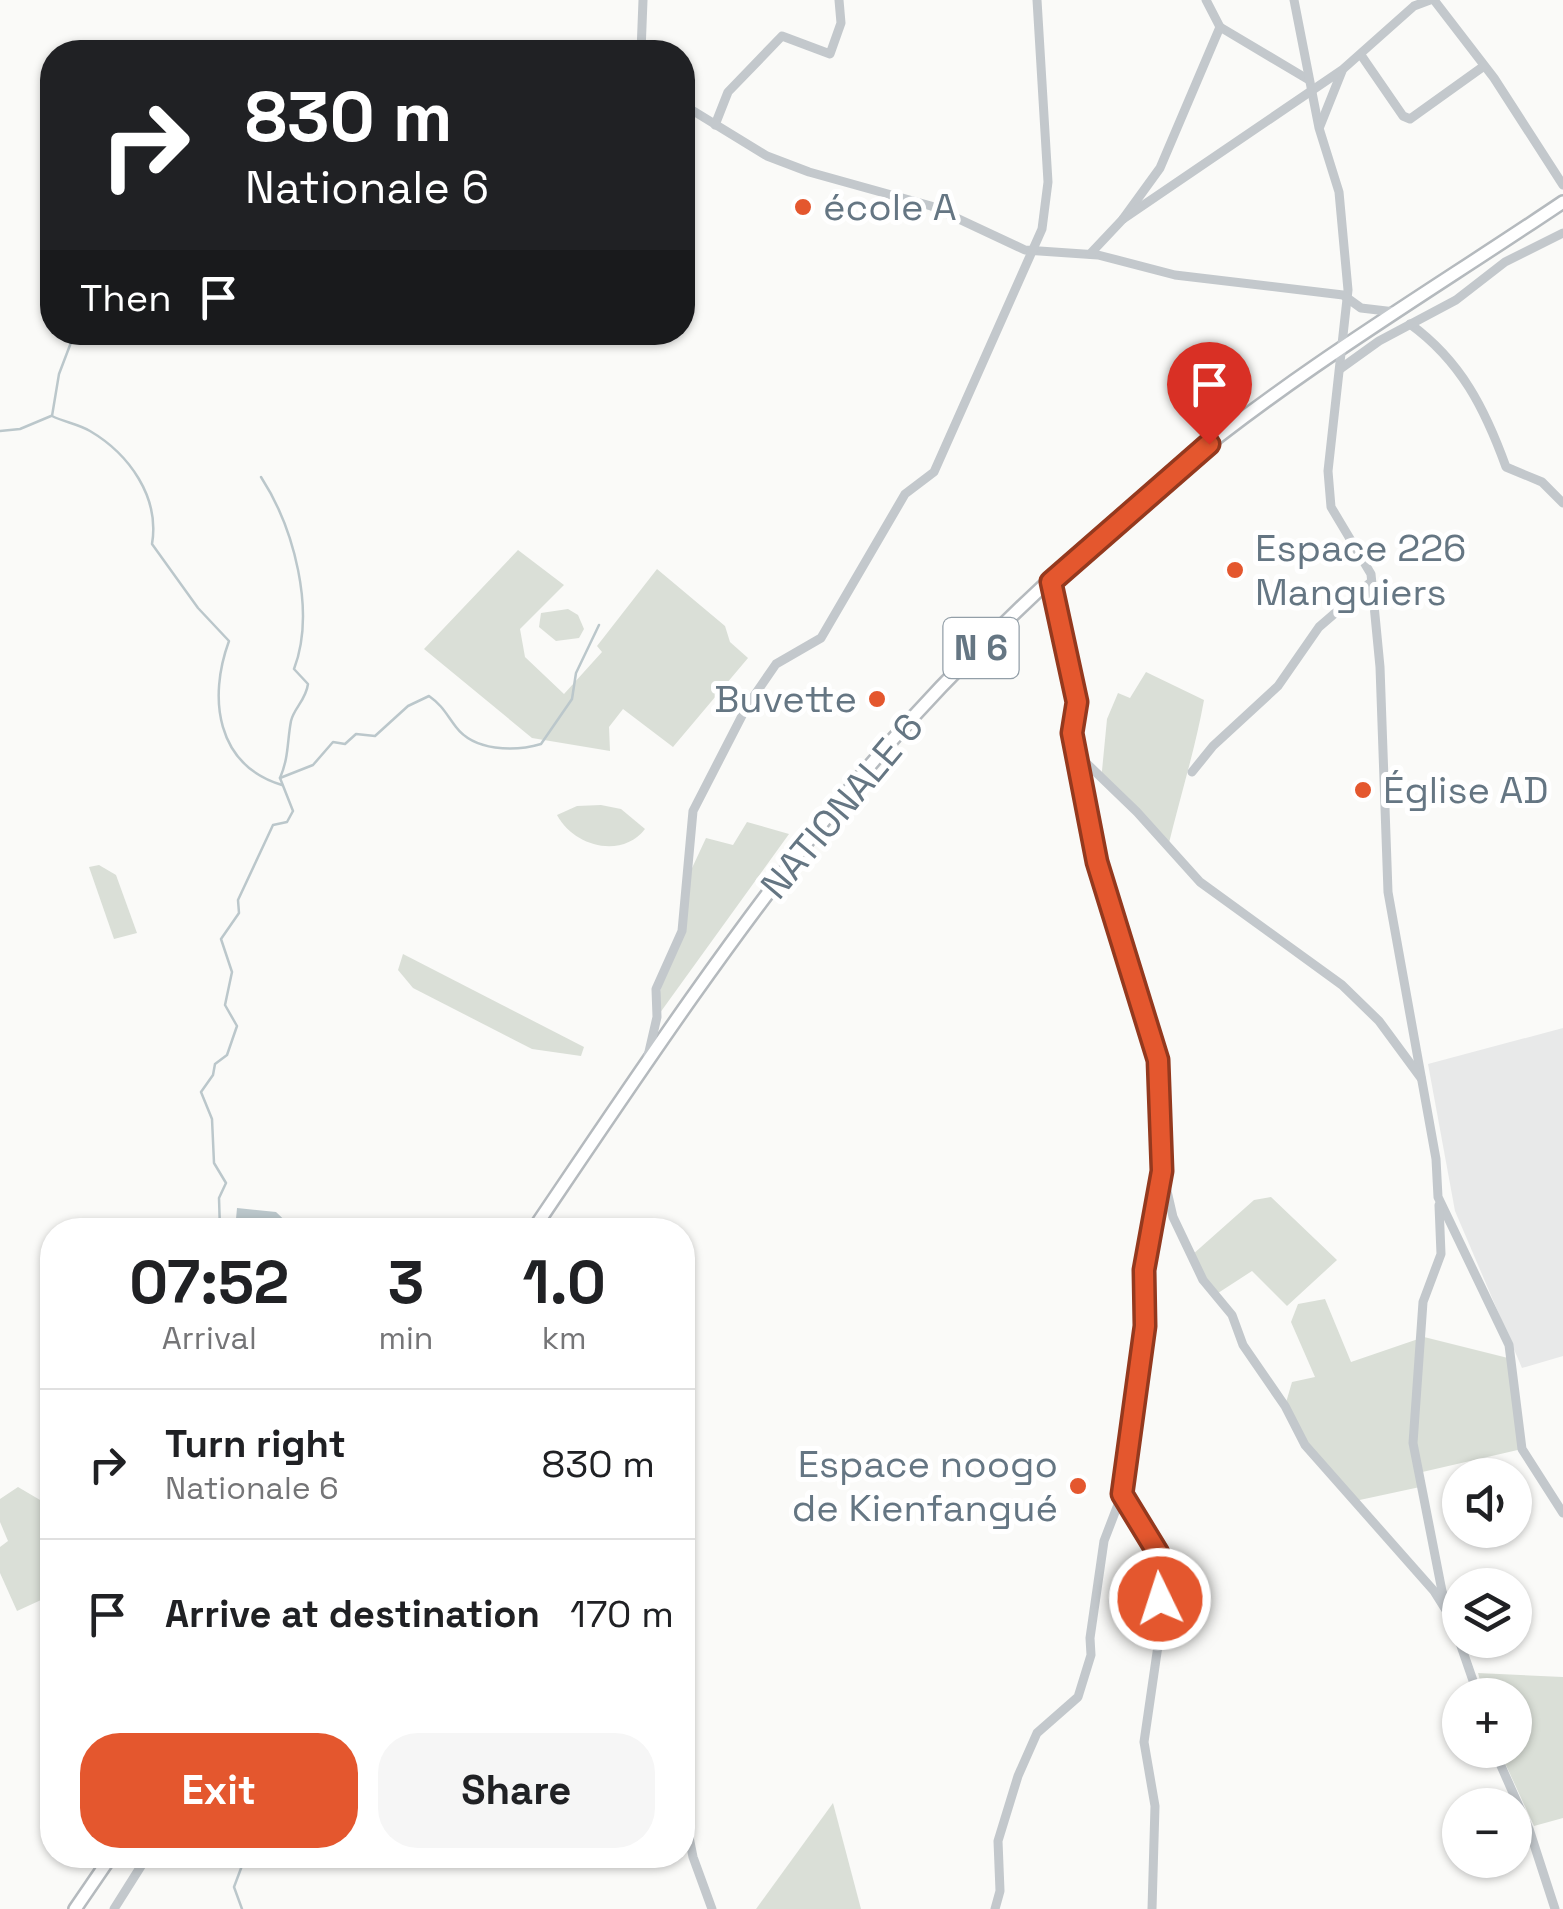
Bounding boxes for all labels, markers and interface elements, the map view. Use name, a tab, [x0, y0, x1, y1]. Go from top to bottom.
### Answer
text: 830 m	[245, 72, 452, 161]
icon: right	[80, 80, 210, 210]
text: Nationale 6	[245, 159, 489, 216]
place label: école A	[823, 183, 957, 231]
marker: école A	[792, 196, 814, 218]
icon: arrive	[191, 270, 246, 325]
text: Then	[80, 274, 171, 322]
pin	[1167, 342, 1252, 445]
icon: arrive	[1182, 357, 1237, 412]
place label: Espace 226 Manguiers	[1255, 524, 1466, 616]
marker: Espace 226 Manguiers	[1224, 559, 1246, 581]
road number: N 6	[944, 618, 1018, 678]
place label: Buvette	[714, 675, 857, 723]
marker: Buvette	[866, 688, 888, 710]
street label: NATIONALE 6	[750, 703, 934, 909]
place label: Église AD	[1383, 766, 1548, 814]
marker: Église AD	[1352, 779, 1374, 801]
text: 07:52	[129, 1244, 289, 1321]
text: 3	[388, 1244, 424, 1321]
text: 1.0	[523, 1244, 606, 1321]
text: Arrival	[162, 1318, 257, 1358]
text: min	[378, 1318, 433, 1358]
text: km	[542, 1318, 587, 1358]
text: Turn right	[165, 1420, 346, 1468]
icon: right	[80, 1437, 135, 1492]
text: 830 m	[542, 1440, 655, 1488]
place label: Espace noogo de Kienfangué	[792, 1440, 1058, 1532]
map controls	[1442, 1458, 1532, 1878]
button: sound	[1442, 1458, 1532, 1548]
text: Nationale 6	[165, 1468, 339, 1508]
marker: Espace noogo de Kienfangué	[1067, 1475, 1089, 1497]
position arrow	[1108, 1547, 1212, 1651]
button: layers	[1442, 1568, 1532, 1658]
icon: arrive	[80, 1587, 135, 1642]
text: Arrive at destination	[165, 1590, 540, 1638]
text: 170 m	[570, 1590, 674, 1638]
button: +	[1442, 1678, 1532, 1768]
button: Exit	[80, 1733, 358, 1848]
button: Share	[378, 1733, 655, 1848]
button: −	[1442, 1788, 1532, 1878]

